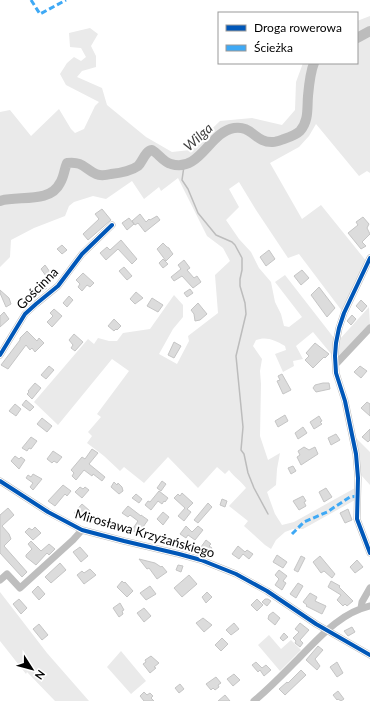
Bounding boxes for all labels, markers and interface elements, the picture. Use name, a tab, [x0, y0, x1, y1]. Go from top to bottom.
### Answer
legend	[218, 12, 358, 64]
text: Droga rowerowa	[254, 20, 342, 35]
text: Ścieżka	[254, 40, 293, 55]
water label: Wilga	[180, 119, 216, 154]
street label: Gościnna	[13, 264, 61, 312]
street label: Mirosława Krzyżańskiego	[73, 505, 217, 561]
north arrow	[12, 649, 52, 689]
text: N	[33, 668, 48, 682]

